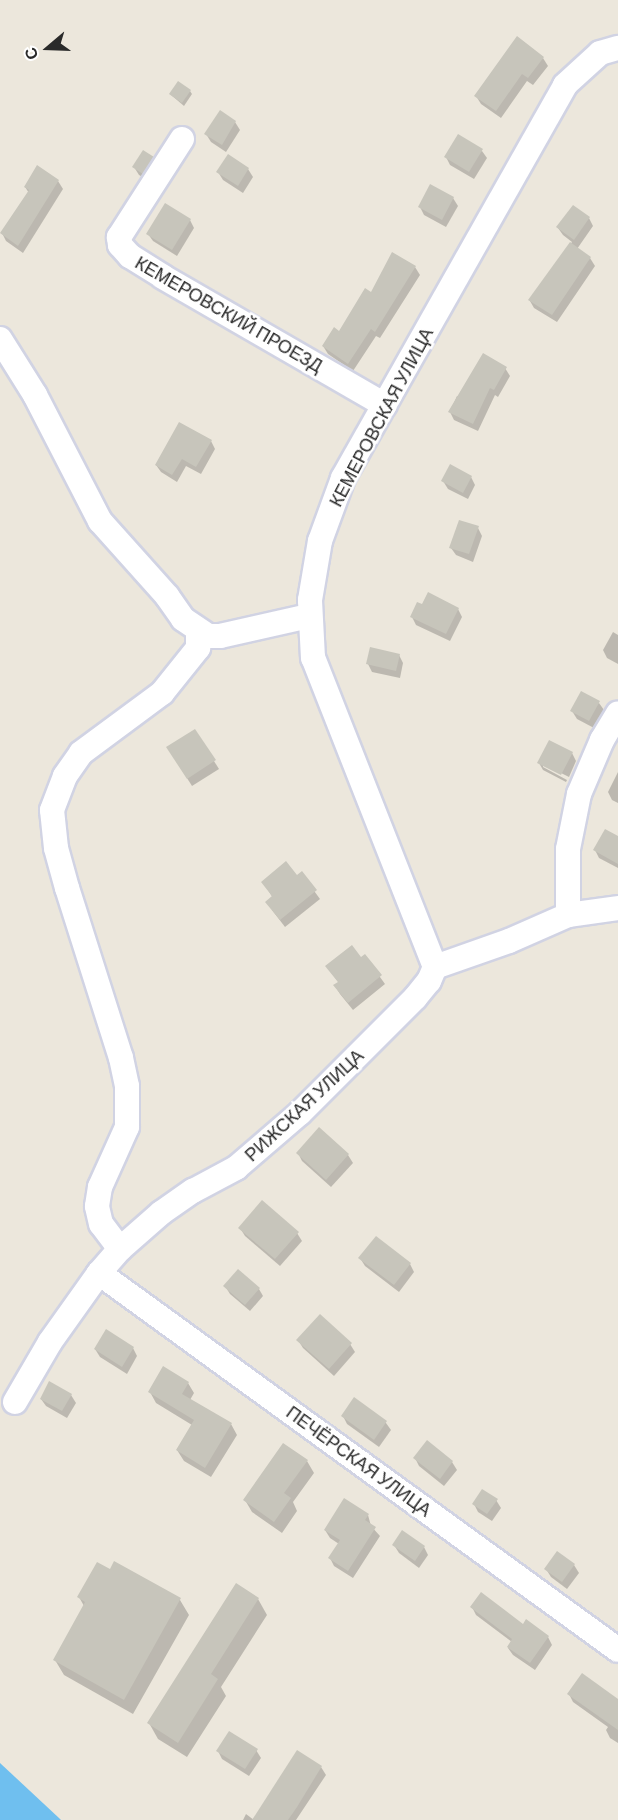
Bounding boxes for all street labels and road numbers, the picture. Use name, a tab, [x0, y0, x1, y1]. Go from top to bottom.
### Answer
street label: КЕМЕРОВСКИЙ ПРОЕЗД	[132, 251, 326, 377]
street label: КЕМЕРОВСКАЯ УЛИЦА	[325, 324, 437, 510]
street label: РИЖСКАЯ УЛИЦА	[240, 1044, 368, 1166]
street label: ПЕЧЁРСКАЯ УЛИЦА	[282, 1401, 436, 1521]

